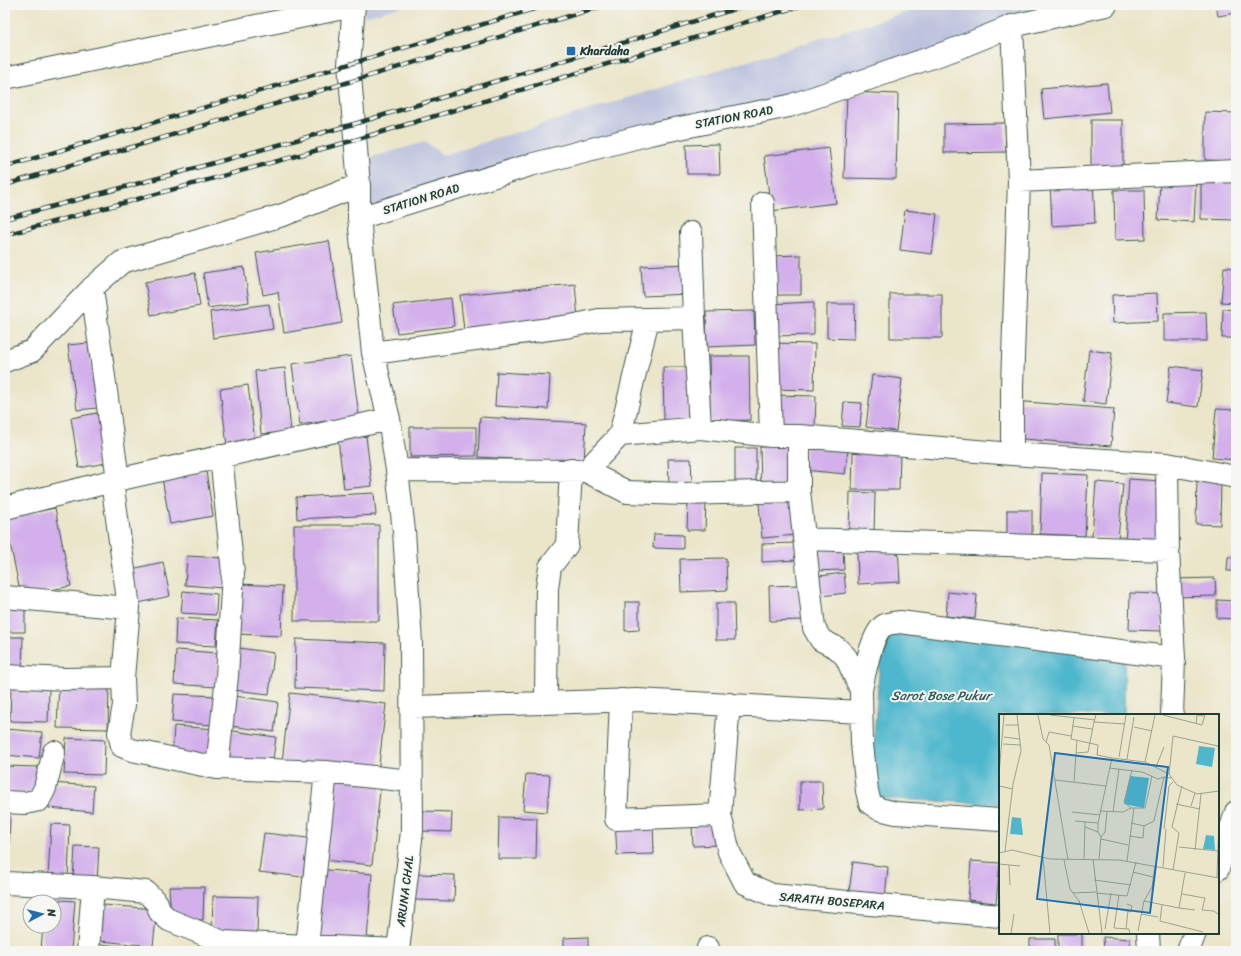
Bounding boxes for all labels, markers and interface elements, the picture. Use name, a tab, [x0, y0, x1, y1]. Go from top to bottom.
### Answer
place label: Khardaha	[579, 40, 630, 62]
marker: Khardaha	[565, 45, 577, 57]
street label: STATION ROAD	[693, 99, 775, 135]
street label: STATION ROAD	[380, 177, 462, 221]
water label: Sarot Bose Pukur	[891, 684, 993, 707]
inset map	[999, 714, 1219, 934]
street label: ARUNA CHAL	[390, 854, 420, 929]
street label: SARATH BOSEPARA	[778, 885, 886, 917]
north arrow	[22, 894, 62, 934]
text: N	[41, 907, 61, 918]

